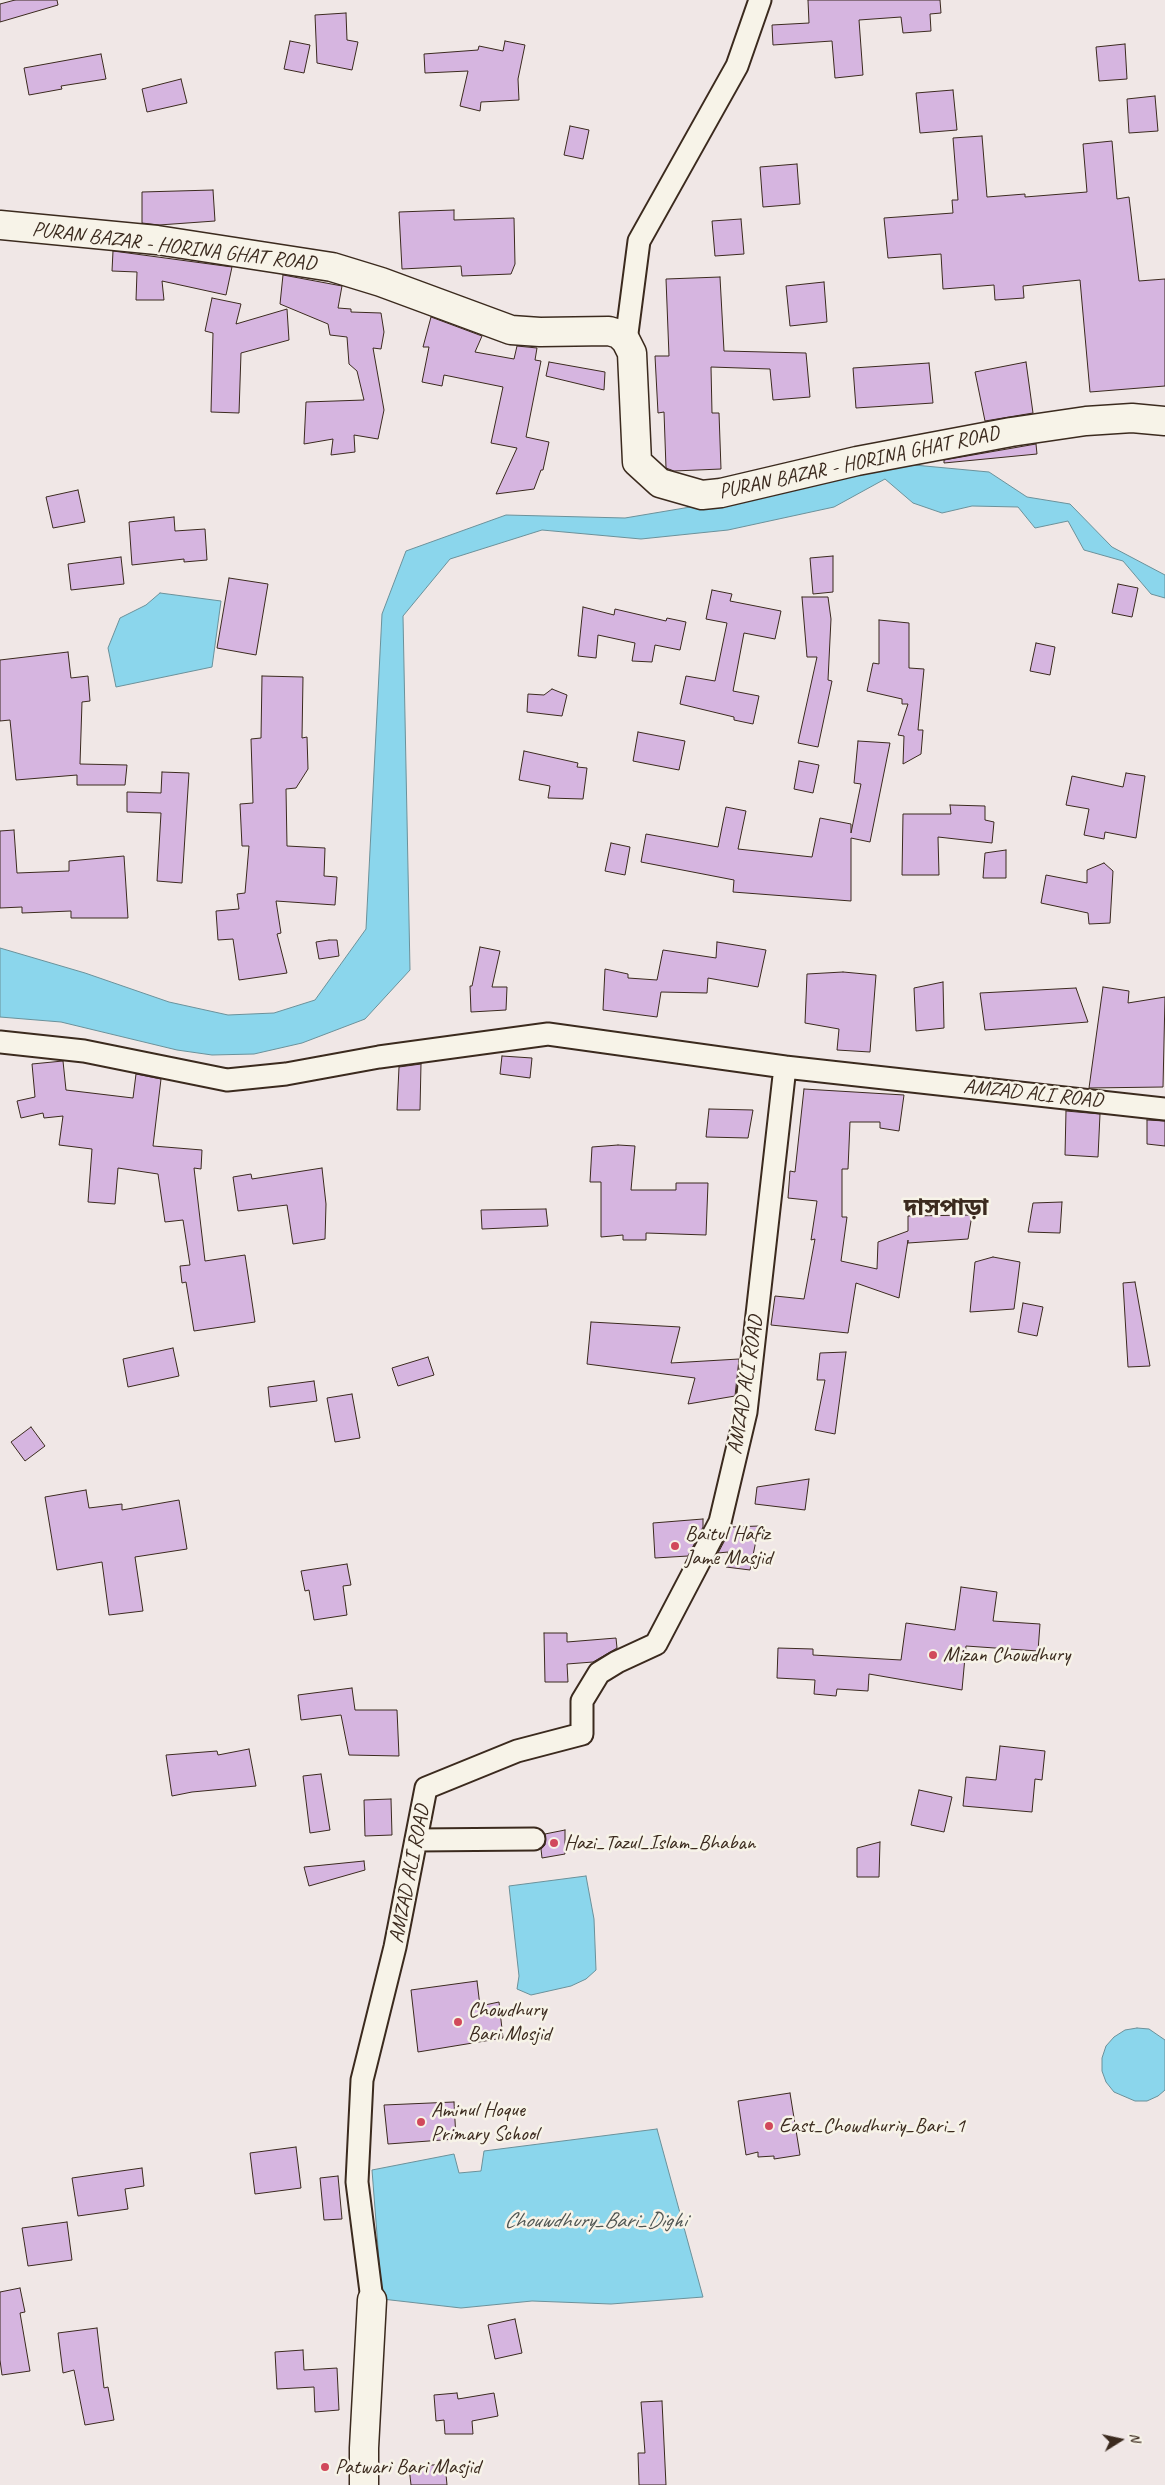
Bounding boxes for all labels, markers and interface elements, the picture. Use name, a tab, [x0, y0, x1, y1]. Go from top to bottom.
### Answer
street label: PURAN BAZAR - HORINA GHAT ROAD	[31, 217, 317, 277]
street label: PURAN BAZAR - HORINA GHAT ROAD	[716, 421, 1002, 505]
street label: AMZAD ALI ROAD	[962, 1074, 1104, 1114]
district label: দাসপাড়া	[904, 1195, 988, 1223]
street label: AMZAD ALI ROAD	[723, 1314, 769, 1456]
place label: Baitul Hafiz Jame Masjid	[685, 1521, 772, 1571]
marker: Baitul Hafiz Jame Masjid	[669, 1540, 681, 1552]
place label: Mizan Chowdhury	[943, 1642, 1070, 1668]
marker: Mizan Chowdhury	[927, 1649, 939, 1661]
street label: AMZAD ALI ROAD	[384, 1803, 436, 1945]
place label: Hazi_Tazul_Islam_Bhaban	[564, 1830, 755, 1856]
marker: Hazi_Tazul_Islam_Bhaban	[548, 1837, 560, 1849]
place label: Chowdhury Bari Mosjid	[468, 1997, 551, 2047]
marker: Chowdhury Bari Mosjid	[452, 2016, 464, 2028]
place label: Aminul Hoque Primary School	[431, 2097, 539, 2147]
place label: East_Chowdhuriy_Bari_1	[779, 2113, 965, 2139]
marker: Aminul Hoque Primary School	[415, 2116, 427, 2128]
marker: East_Chowdhuriy_Bari_1	[763, 2120, 775, 2132]
water label: Chouwdhury_Bari_Dighi	[504, 2208, 686, 2234]
north arrow	[1095, 2415, 1145, 2465]
text: N	[1126, 2432, 1144, 2443]
place label: Patwari Bari Masjid	[335, 2454, 480, 2480]
marker: Patwari Bari Masjid	[319, 2461, 331, 2473]

